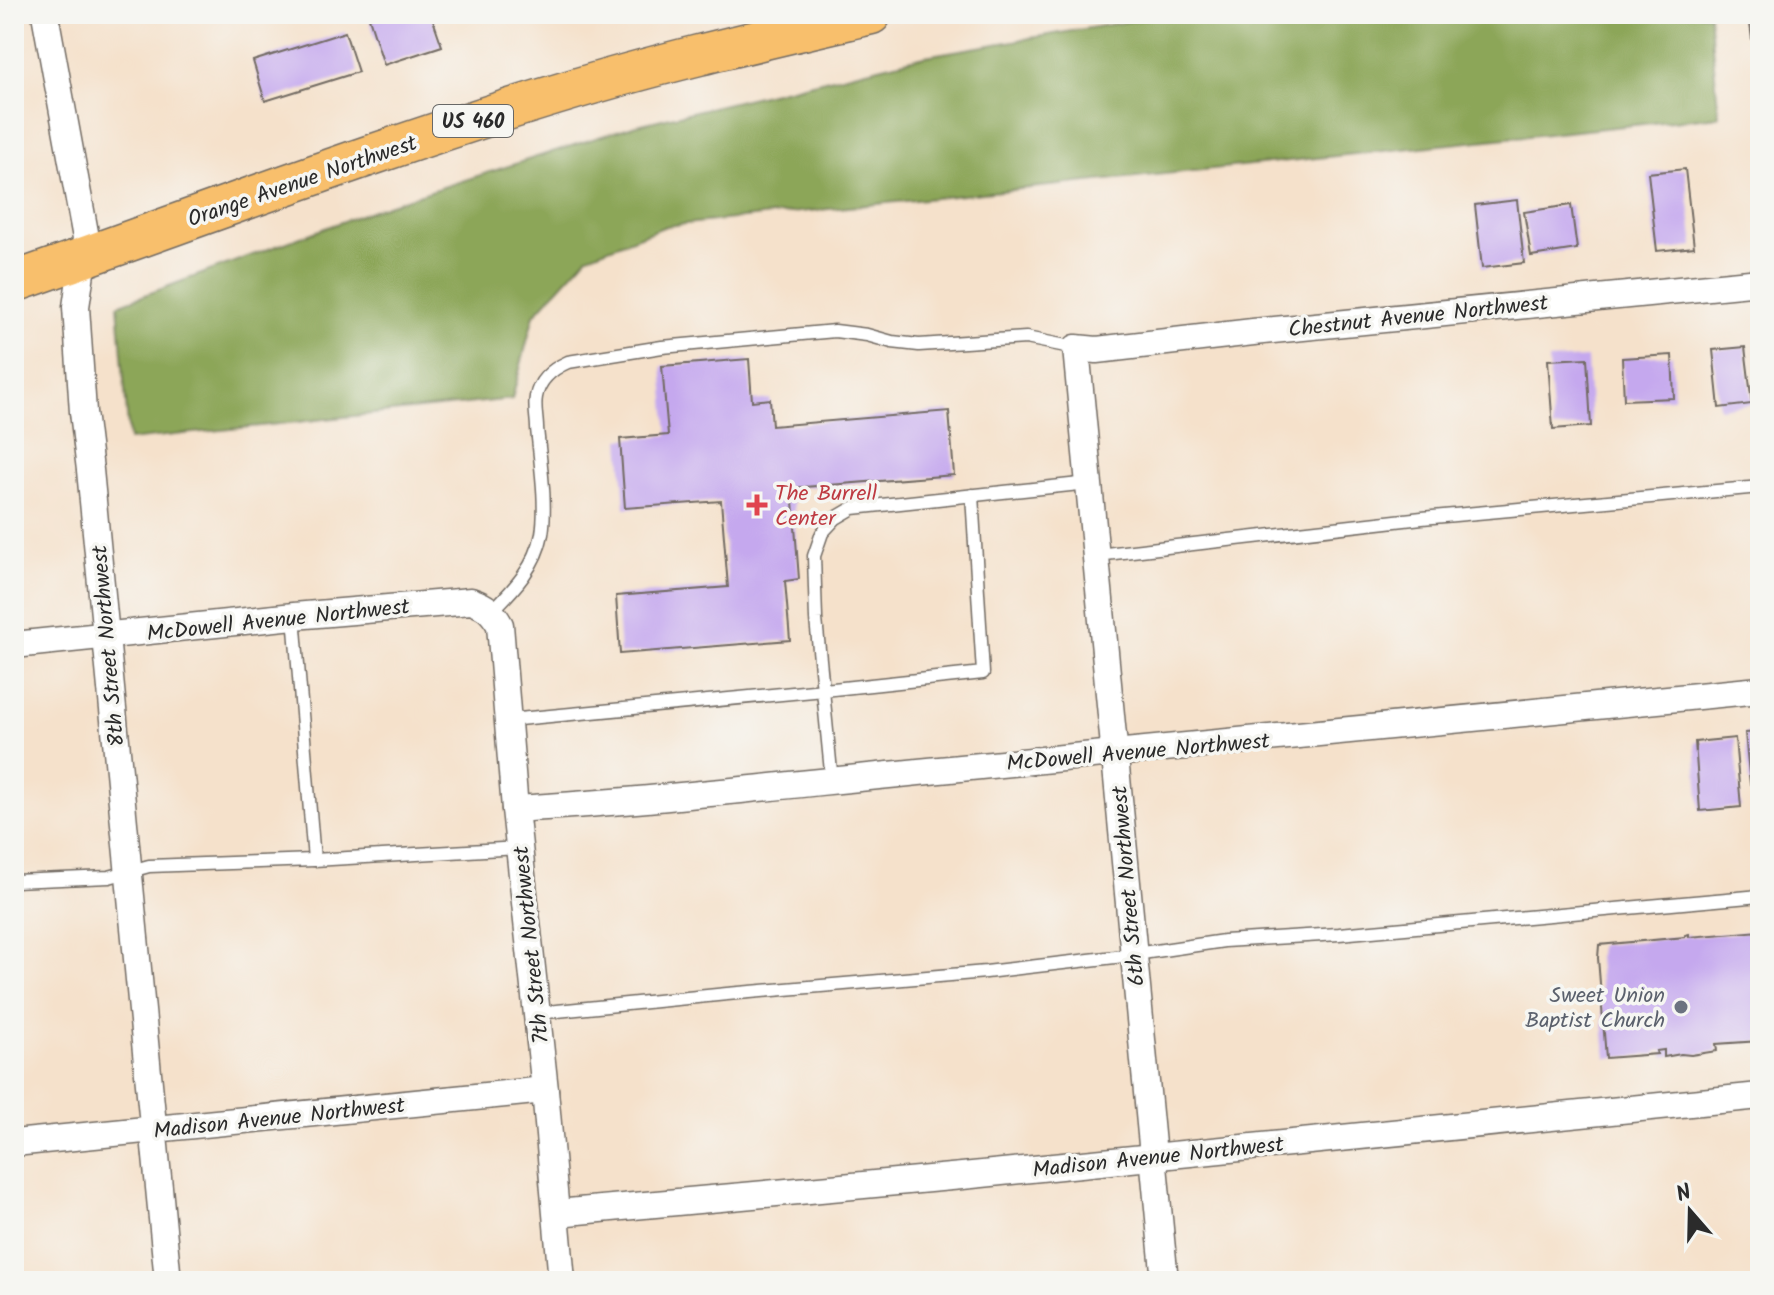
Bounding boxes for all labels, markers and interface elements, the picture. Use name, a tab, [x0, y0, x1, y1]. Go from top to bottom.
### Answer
road number: US 460	[433, 105, 513, 137]
street label: Orange Avenue Northwest	[183, 126, 423, 238]
street label: Chestnut Avenue Northwest	[1287, 286, 1550, 349]
place label: The Burrell Center	[775, 477, 878, 537]
marker: The Burrell Center	[746, 494, 768, 516]
street label: 8th Street Northwest	[83, 543, 136, 748]
street label: McDowell Avenue Northwest	[145, 590, 412, 653]
street label: McDowell Avenue Northwest	[1005, 724, 1272, 782]
street label: 6th Street Northwest	[1103, 784, 1156, 987]
street label: 7th Street Northwest	[505, 844, 560, 1045]
place label: Sweet Union Baptist Church	[1525, 979, 1665, 1039]
marker: Sweet Union Baptist Church	[1672, 998, 1690, 1016]
street label: Madison Avenue Northwest	[152, 1089, 407, 1150]
street label: Madison Avenue Northwest	[1031, 1128, 1286, 1189]
north arrow	[1650, 1171, 1730, 1251]
text: N	[1672, 1176, 1697, 1213]

